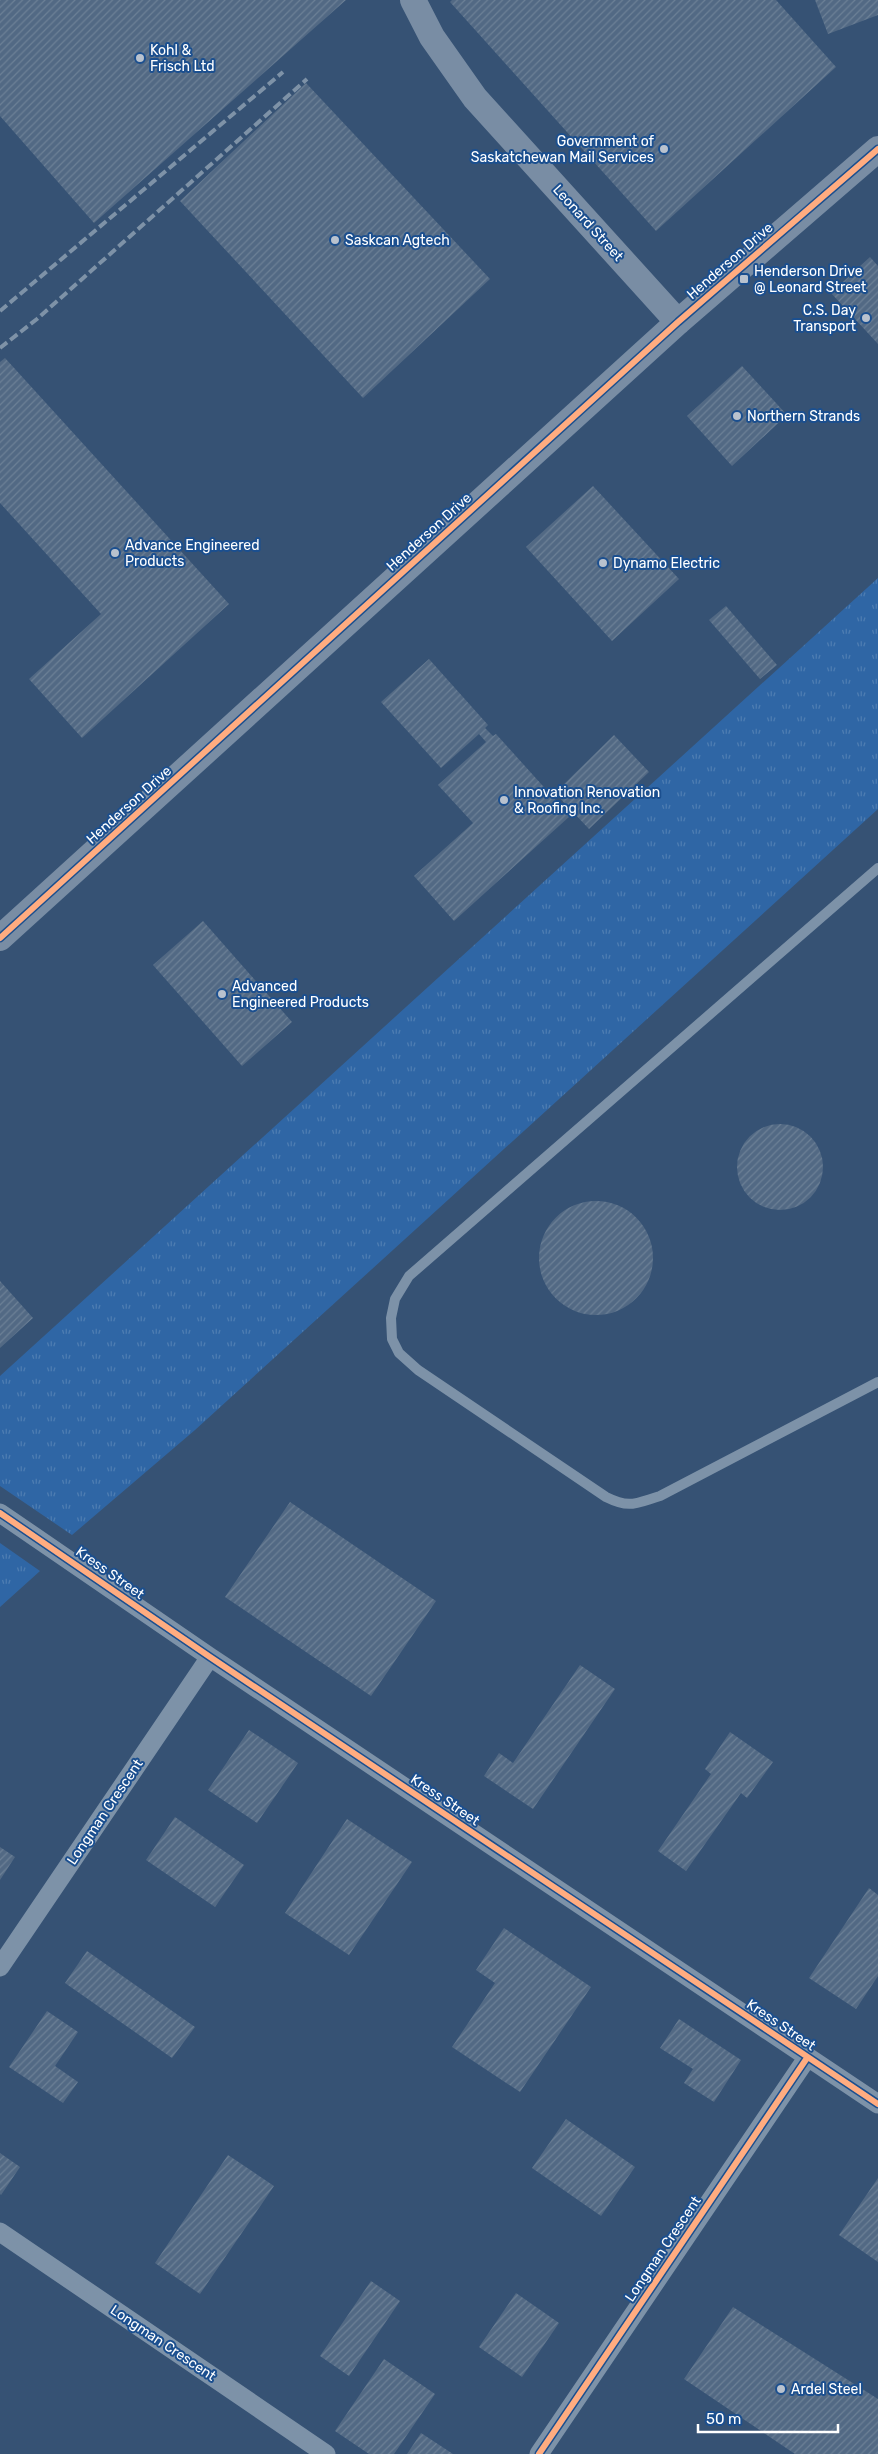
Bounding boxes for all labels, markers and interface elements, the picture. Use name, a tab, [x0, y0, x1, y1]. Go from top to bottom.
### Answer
place label: Kohl & Frisch Ltd	[150, 42, 215, 75]
marker: Kohl & Frisch Ltd	[134, 52, 146, 64]
place label: Government of Saskatchewan Mail Services	[471, 133, 655, 166]
marker: Government of Saskatchewan Mail Services	[658, 143, 670, 155]
street label: Leonard Street	[549, 181, 627, 265]
street label: Henderson Drive	[683, 219, 777, 303]
place label: Saskcan Agtech	[345, 232, 450, 249]
marker: Saskcan Agtech	[329, 234, 341, 246]
place label: Henderson Drive @ Leonard Street	[754, 263, 867, 296]
marker: Henderson Drive @ Leonard Street	[738, 273, 750, 285]
place label: C.S. Day Transport	[793, 302, 857, 335]
marker: C.S. Day Transport	[860, 312, 872, 324]
place label: Northern Strands	[747, 408, 860, 425]
marker: Northern Strands	[731, 410, 743, 422]
street label: Henderson Drive	[383, 489, 475, 575]
place label: Advance Engineered Products	[125, 537, 260, 570]
marker: Advance Engineered Products	[109, 547, 121, 559]
place label: Dynamo Electric	[613, 555, 720, 572]
marker: Dynamo Electric	[597, 557, 609, 569]
street label: Henderson Drive	[83, 762, 175, 848]
place label: Innovation Renovation & Roofing Inc.	[514, 784, 660, 817]
marker: Innovation Renovation & Roofing Inc.	[498, 794, 510, 806]
place label: Advanced Engineered Products	[232, 978, 369, 1011]
marker: Advanced Engineered Products	[216, 988, 228, 1000]
street label: Kress Street	[73, 1543, 148, 1603]
street label: Longman Crescent	[63, 1756, 147, 1868]
street label: Kress Street	[407, 1771, 483, 1830]
street label: Kress Street	[743, 1996, 819, 2055]
street label: Longman Crescent	[621, 2193, 705, 2305]
street label: Longman Crescent	[107, 2301, 219, 2385]
place label: Ardel Steel	[791, 2381, 862, 2398]
marker: Ardel Steel	[775, 2383, 787, 2395]
scale bar	[698, 2402, 838, 2434]
text: 50 m	[706, 2410, 741, 2428]

